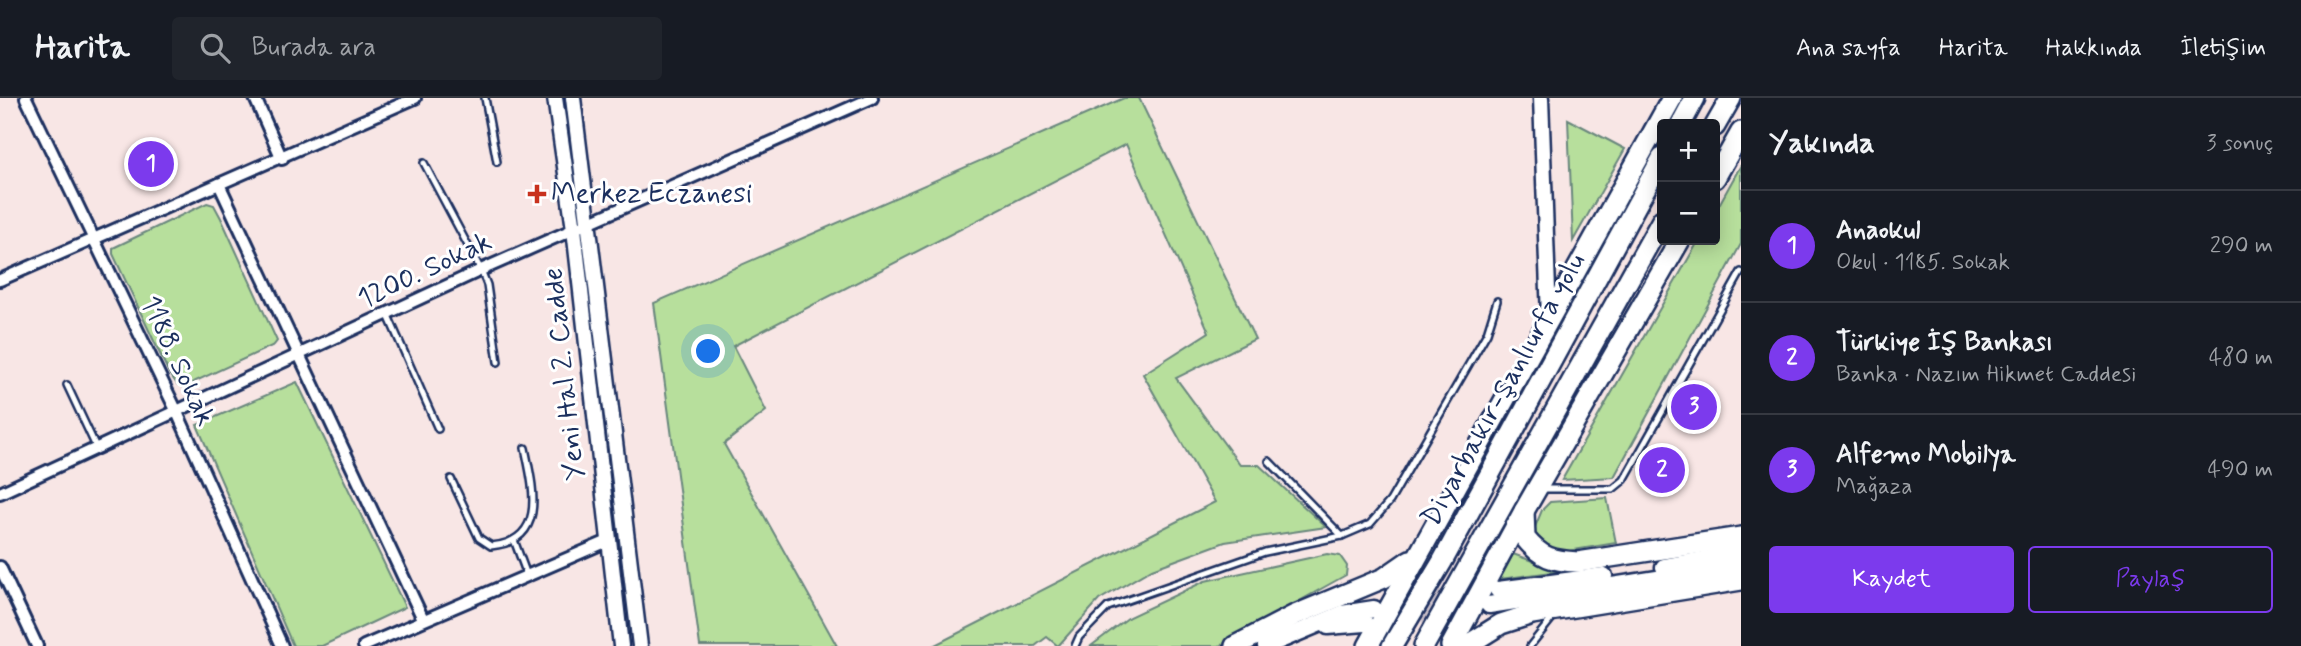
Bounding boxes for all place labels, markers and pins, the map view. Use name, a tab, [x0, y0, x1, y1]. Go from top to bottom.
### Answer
pin: 1	[128, 138, 174, 190]
place label: Merkez Eczanesi	[551, 176, 752, 213]
marker: Merkez Eczanesi	[529, 186, 545, 202]
pin: 3	[1671, 381, 1717, 433]
pin: 2	[1639, 444, 1685, 496]

